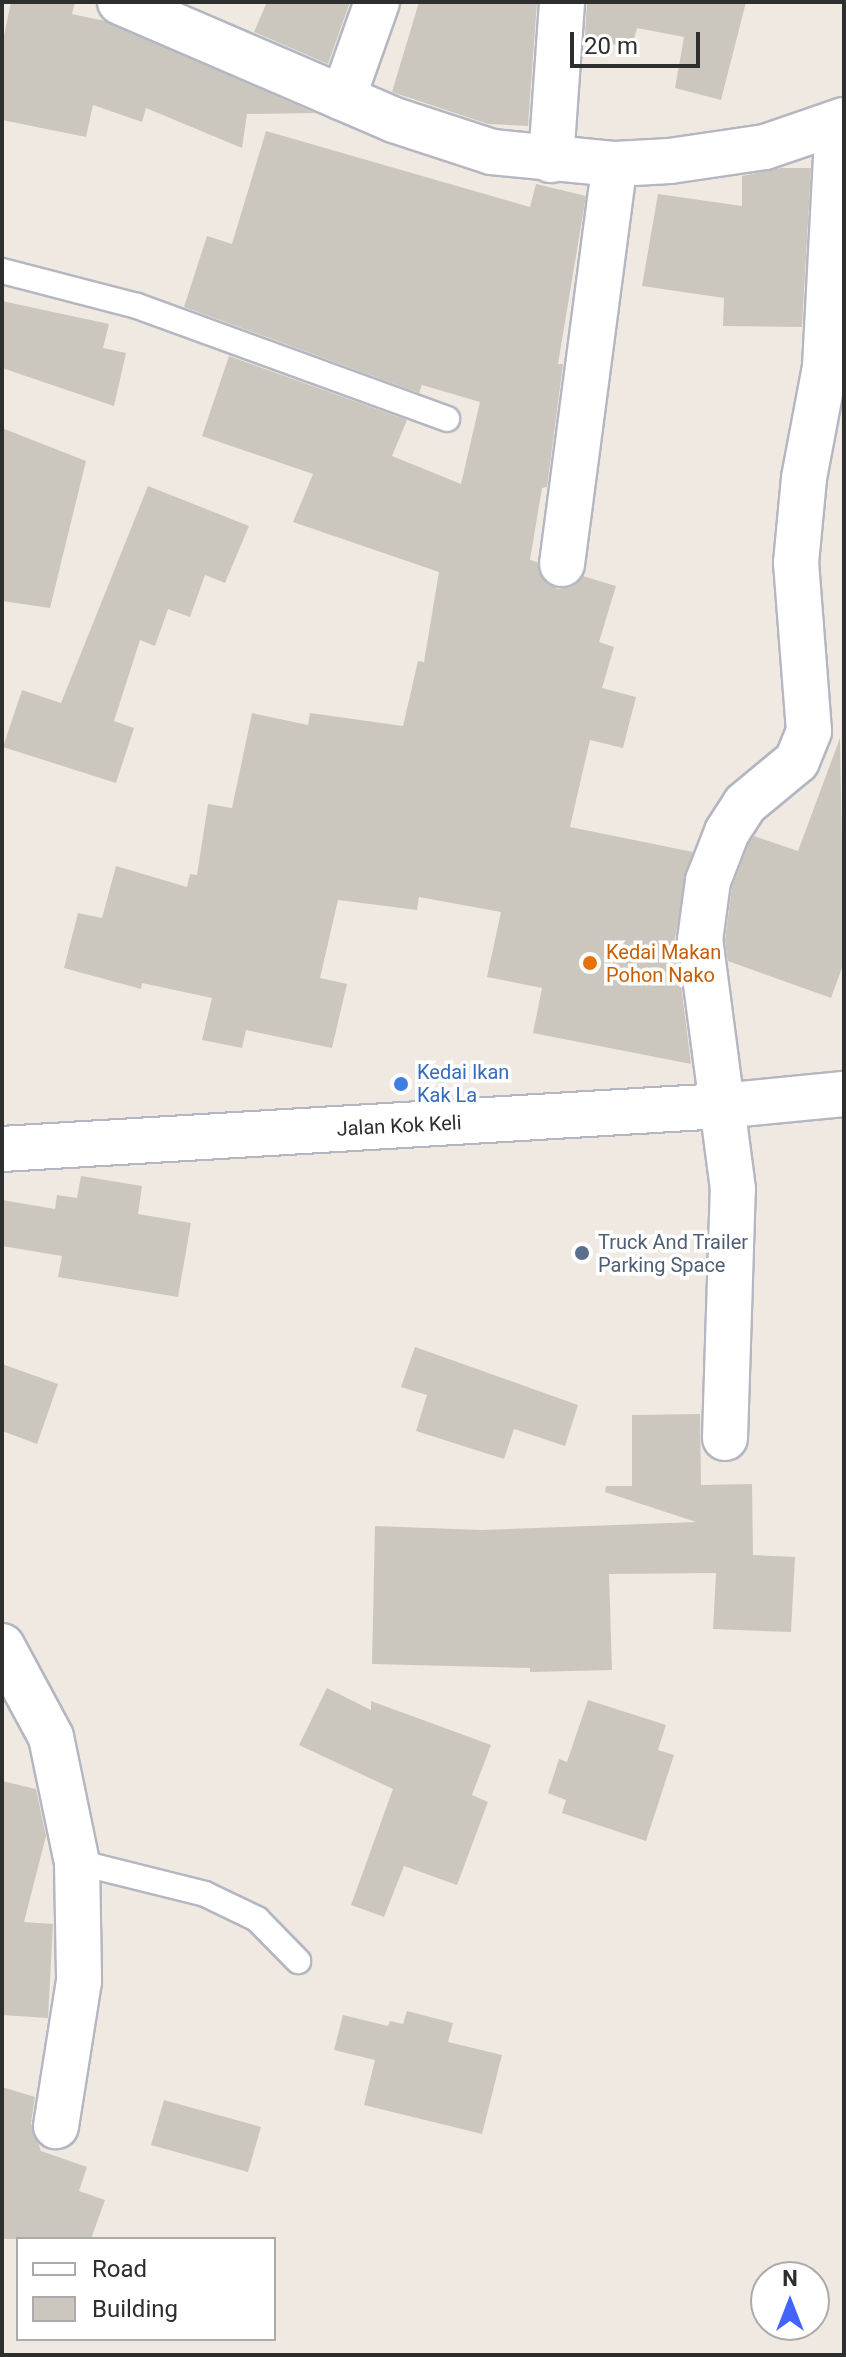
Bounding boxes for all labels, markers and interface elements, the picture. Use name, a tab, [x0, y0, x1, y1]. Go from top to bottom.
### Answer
scale bar	[574, 16, 704, 66]
text: 20 m	[584, 32, 638, 60]
place label: Kedai Makan Pohon Nako	[606, 940, 721, 987]
marker: Kedai Makan Pohon Nako	[581, 954, 599, 972]
place label: Kedai Ikan Kak La	[417, 1060, 509, 1107]
marker: Kedai Ikan Kak La	[392, 1075, 410, 1093]
street label: Jalan Kok Keli	[336, 1111, 462, 1141]
place label: Truck And Trailer Parking Space	[598, 1230, 748, 1277]
marker: Truck And Trailer Parking Space	[573, 1244, 591, 1262]
legend	[16, 2237, 276, 2341]
text: Road	[92, 2255, 147, 2283]
north arrow	[750, 2261, 830, 2341]
text: N	[782, 2266, 798, 2291]
text: Building	[92, 2295, 178, 2323]

